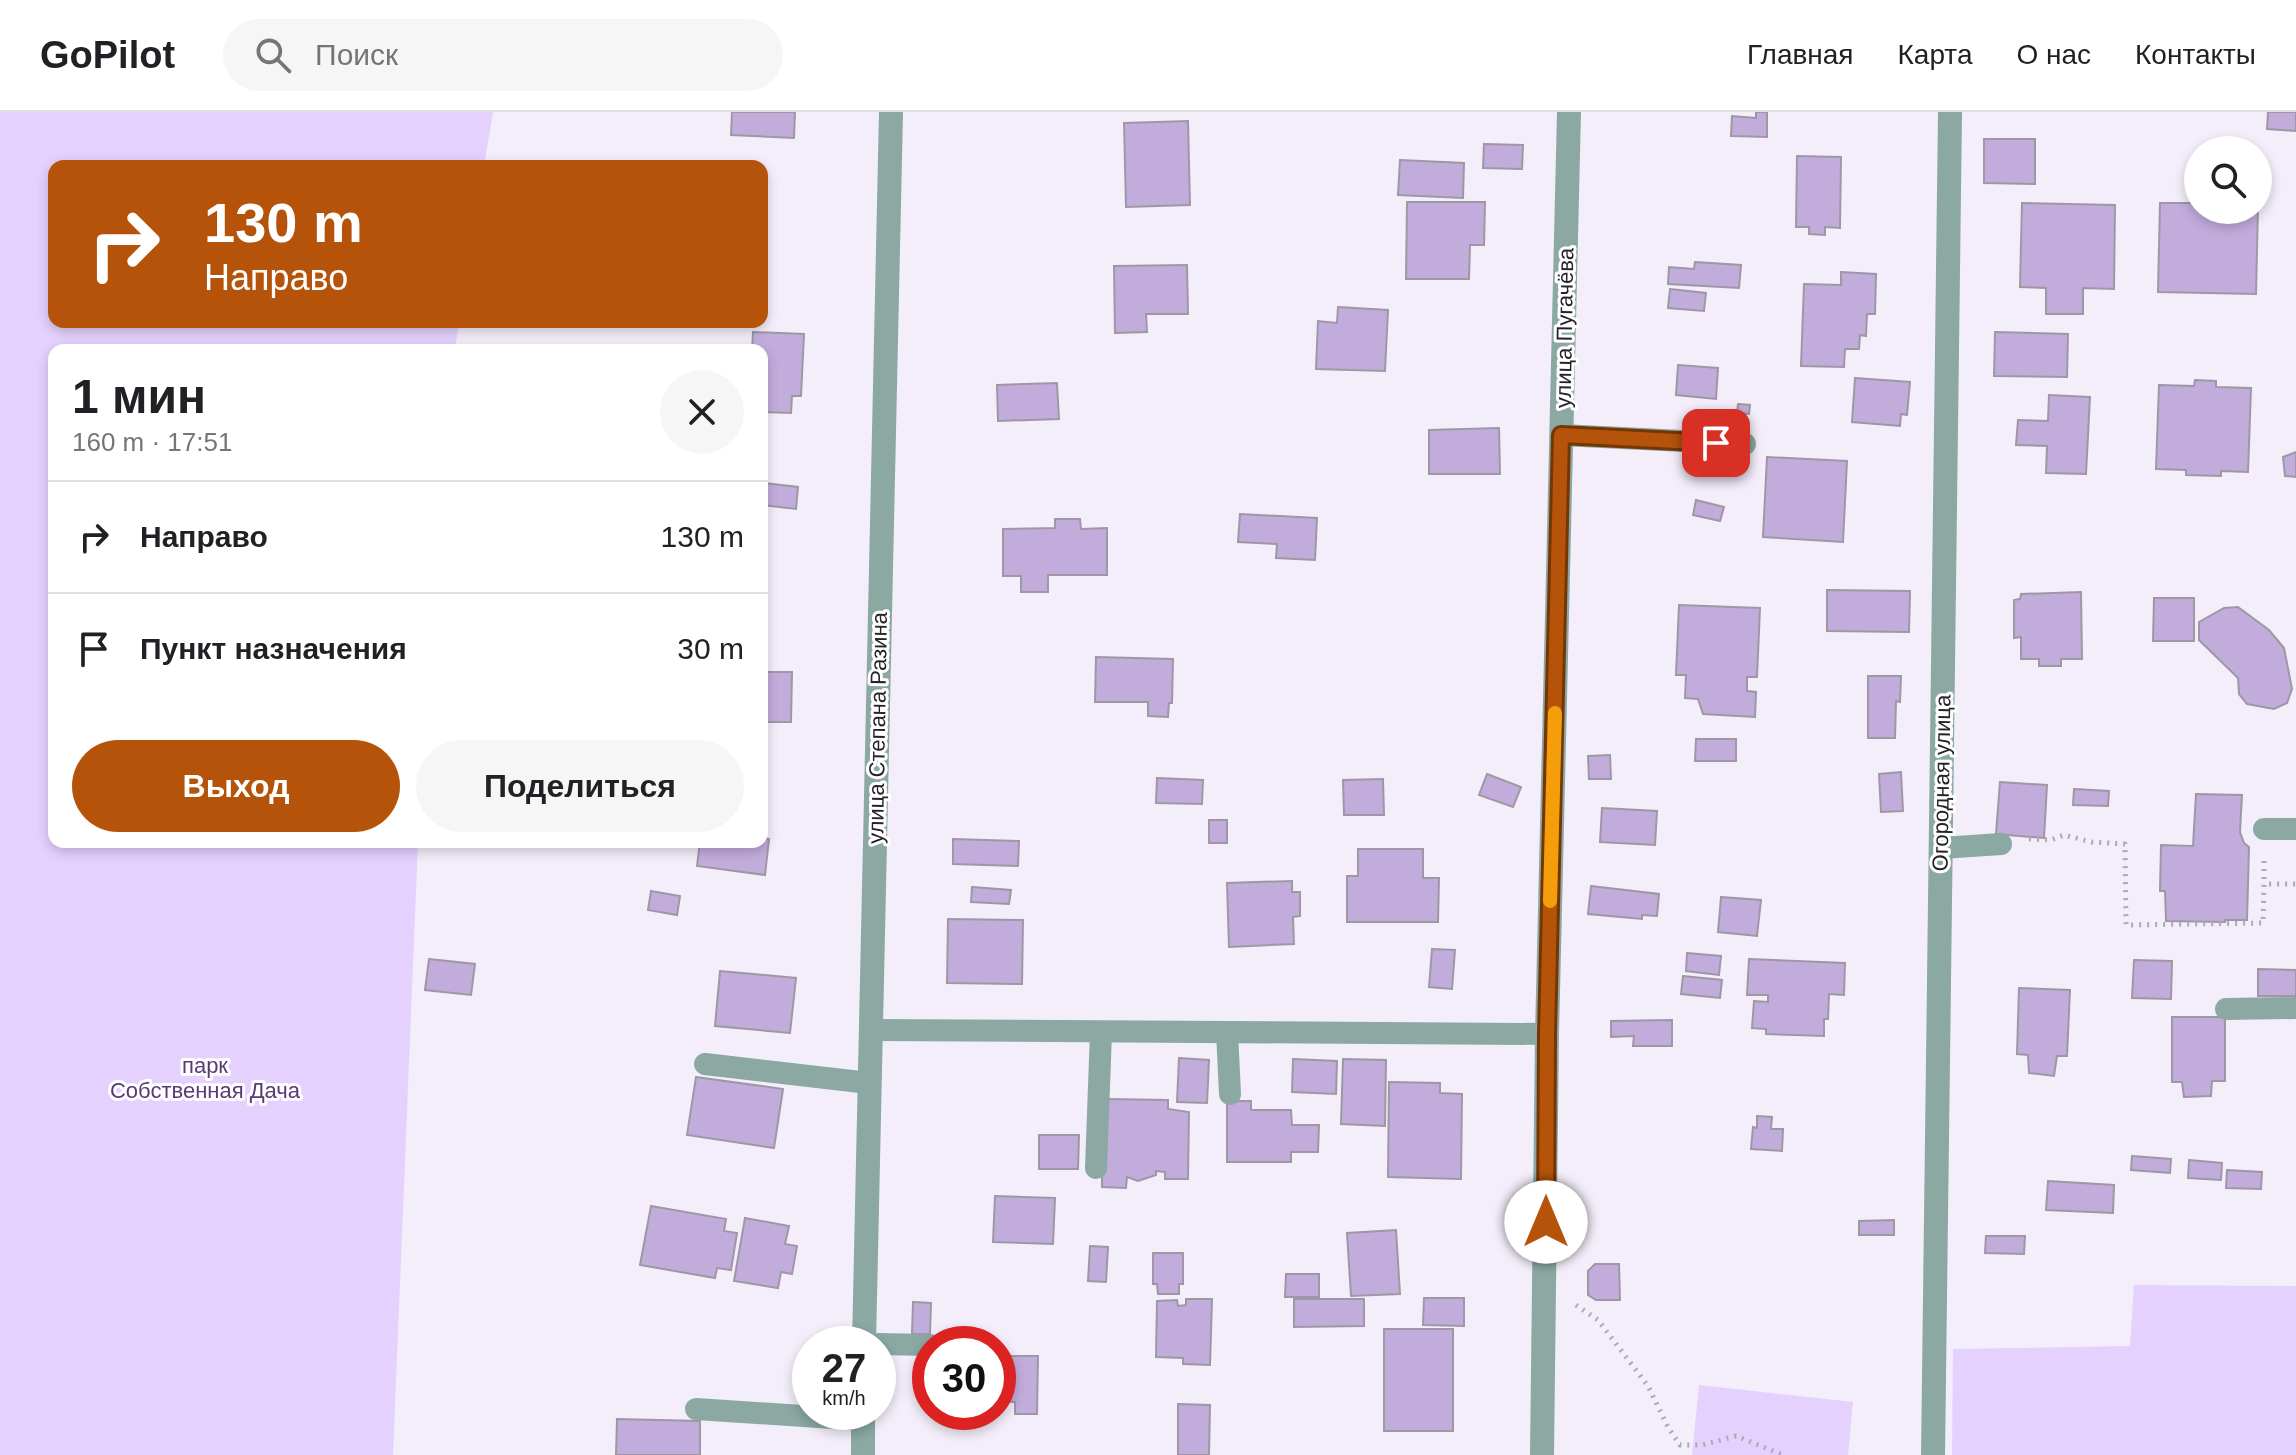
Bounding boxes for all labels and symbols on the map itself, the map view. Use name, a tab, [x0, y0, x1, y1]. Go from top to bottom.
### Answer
street label: улица Пугачёва	[1551, 247, 1578, 408]
pin	[1682, 409, 1750, 477]
street label: улица Степана Разина	[863, 611, 892, 844]
street label: Огородная улица	[1927, 694, 1956, 872]
park label: парк Собственная Дача	[110, 1053, 301, 1103]
position arrow	[1504, 1180, 1588, 1264]
speed limit sign: 30	[912, 1326, 1016, 1430]

